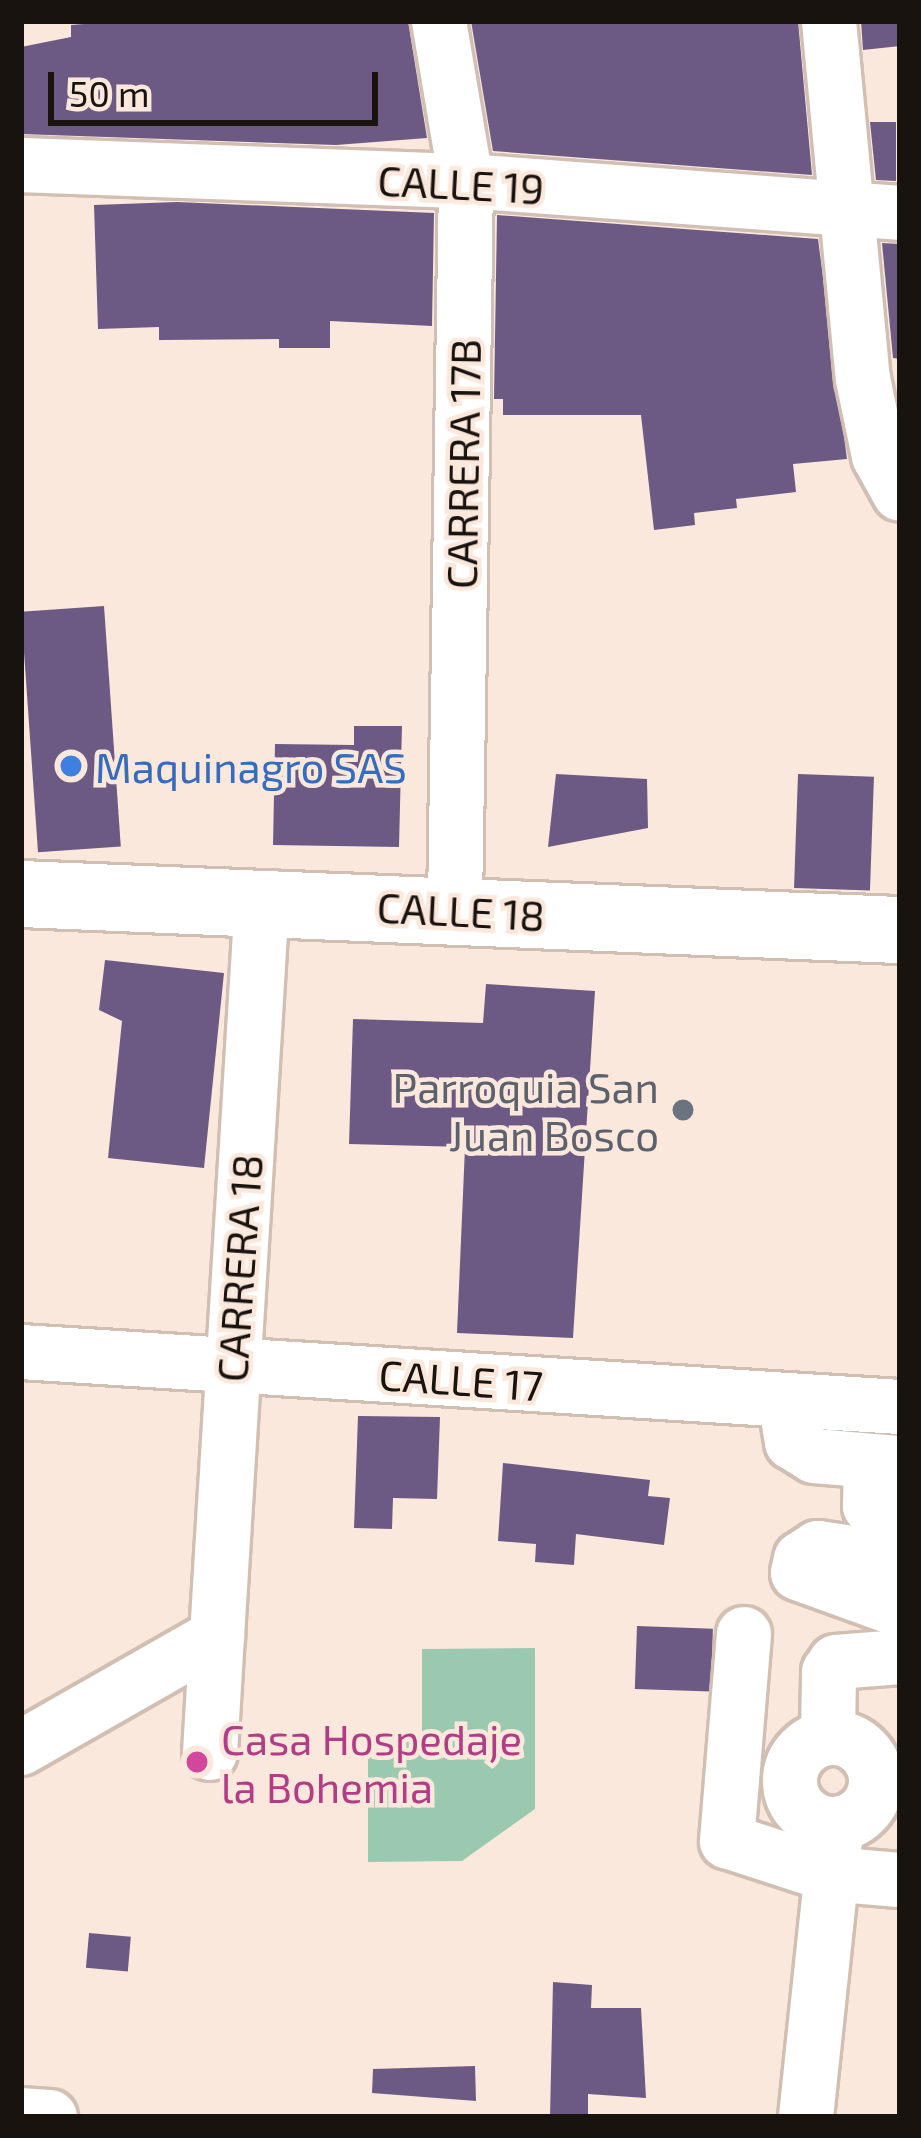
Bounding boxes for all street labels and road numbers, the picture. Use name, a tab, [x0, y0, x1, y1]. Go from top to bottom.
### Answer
street label: CALLE 19	[376, 153, 546, 213]
street label: CARRERA 17B	[435, 338, 489, 590]
street label: CALLE 18	[376, 880, 546, 940]
street label: CARRERA 18	[205, 1152, 271, 1384]
street label: CALLE 17	[377, 1348, 545, 1410]

